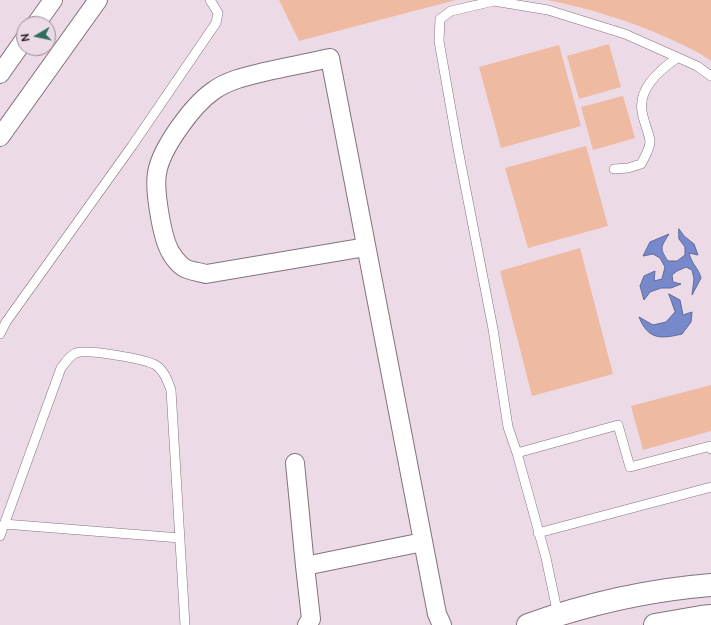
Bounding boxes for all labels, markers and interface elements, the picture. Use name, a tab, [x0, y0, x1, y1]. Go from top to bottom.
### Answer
north arrow	[16, 16, 56, 56]
text: N	[19, 33, 32, 43]

